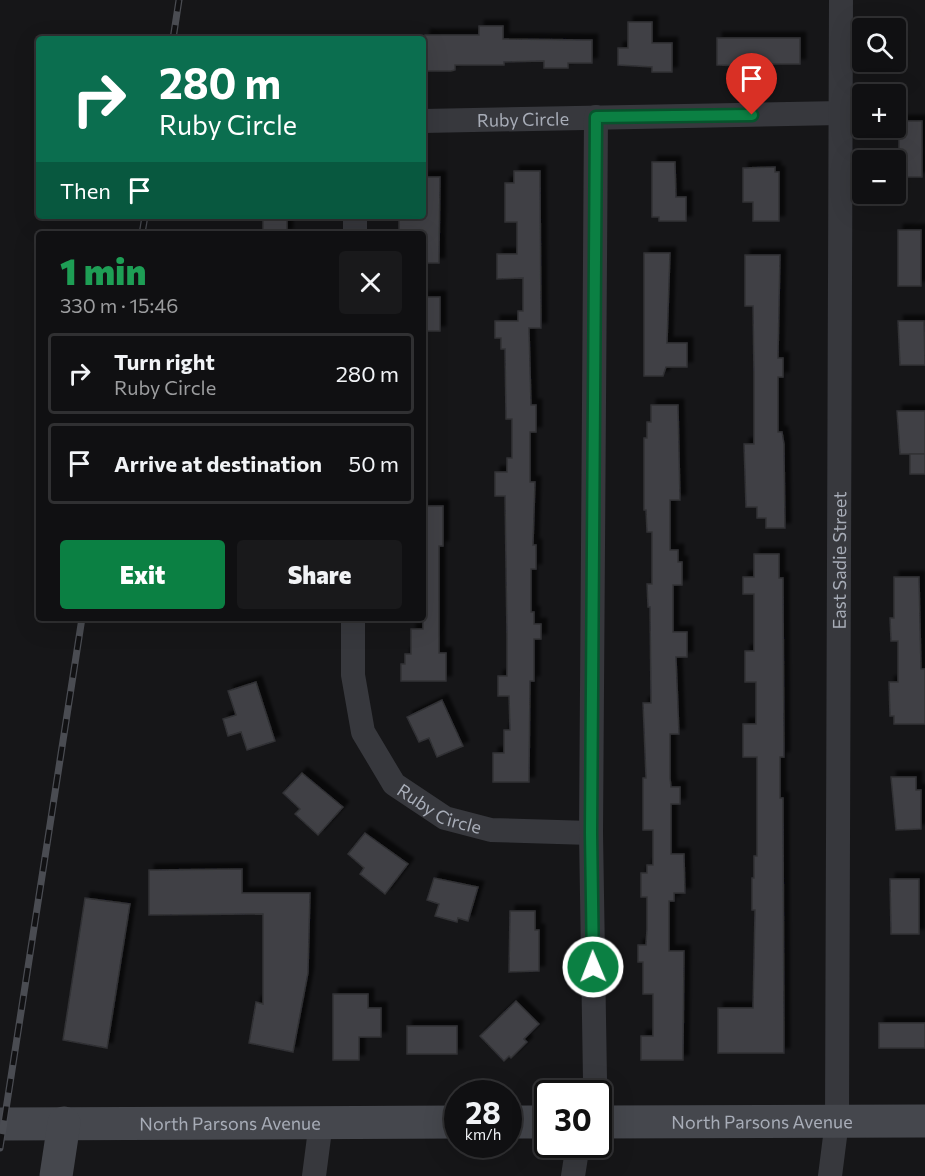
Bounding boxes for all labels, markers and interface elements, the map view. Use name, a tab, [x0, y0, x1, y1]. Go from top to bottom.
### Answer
map controls	[852, 18, 906, 204]
button: search	[852, 18, 906, 72]
pin	[726, 53, 777, 115]
text: 280 m	[159, 56, 281, 108]
icon: right	[60, 60, 138, 138]
icon: arrive	[735, 62, 768, 95]
button: +	[852, 84, 906, 138]
street label: Ruby Circle	[477, 107, 569, 131]
text: Ruby Circle	[159, 108, 297, 141]
button: −	[852, 150, 906, 204]
icon: arrive	[123, 174, 156, 207]
text: Then	[60, 177, 111, 204]
text: 1 min	[60, 248, 146, 292]
button: close	[339, 251, 402, 314]
text: 330 m · 15:46	[60, 293, 178, 317]
text: Turn right	[114, 348, 215, 375]
icon: right	[63, 357, 96, 390]
text: 280 m	[336, 360, 399, 387]
text: Ruby Circle	[114, 375, 216, 399]
icon: arrive	[63, 447, 96, 480]
text: Arrive at destination	[114, 450, 322, 477]
text: 50 m	[349, 450, 399, 477]
street label: East Sadie Street	[828, 491, 850, 630]
button: Exit	[60, 540, 225, 609]
button: Share	[237, 540, 402, 609]
street label: Ruby Circle	[393, 778, 484, 838]
position arrow	[561, 935, 625, 999]
speed limit sign: 30	[534, 1080, 612, 1158]
text: 28	[465, 1093, 501, 1130]
street label: North Parsons Avenue	[671, 1110, 853, 1133]
street label: North Parsons Avenue	[139, 1112, 321, 1134]
text: km/h	[465, 1125, 501, 1143]

